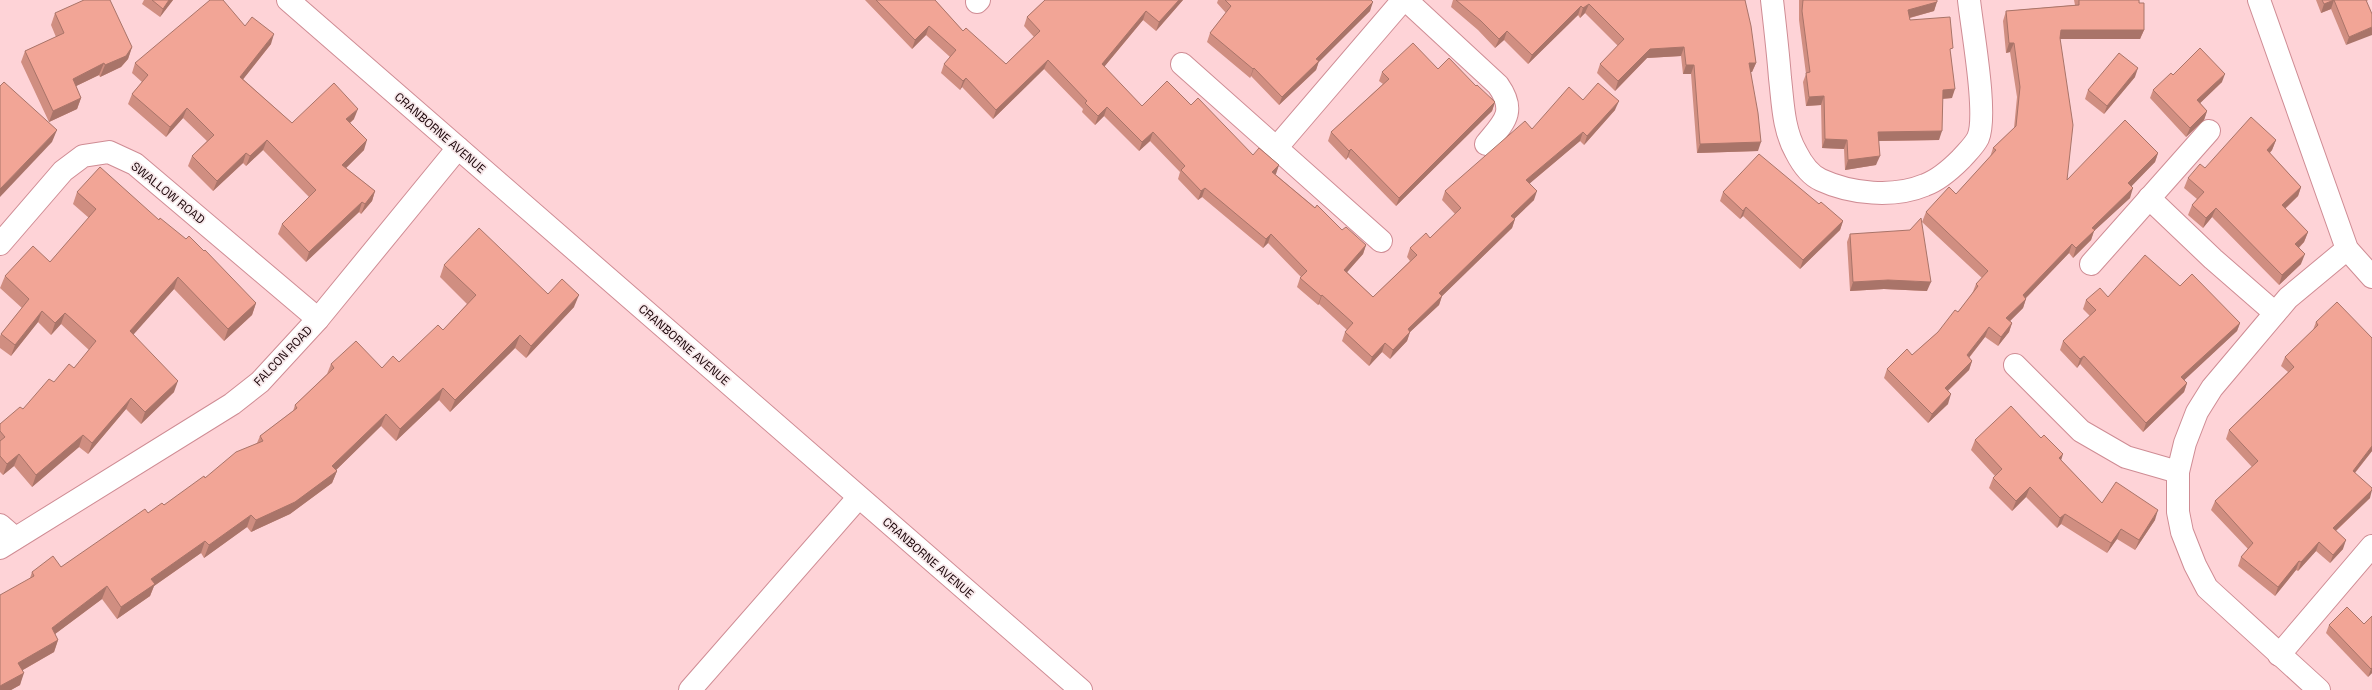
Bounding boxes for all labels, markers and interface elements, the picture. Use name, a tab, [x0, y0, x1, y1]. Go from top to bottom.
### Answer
street label: CRANBORNE AVENUE	[391, 89, 489, 177]
street label: SWALLOW ROAD	[128, 158, 208, 228]
street label: CRANBORNE AVENUE	[635, 301, 733, 389]
street label: FALCON ROAD	[250, 323, 316, 389]
street label: CRANBORNE AVENUE	[879, 514, 977, 602]

